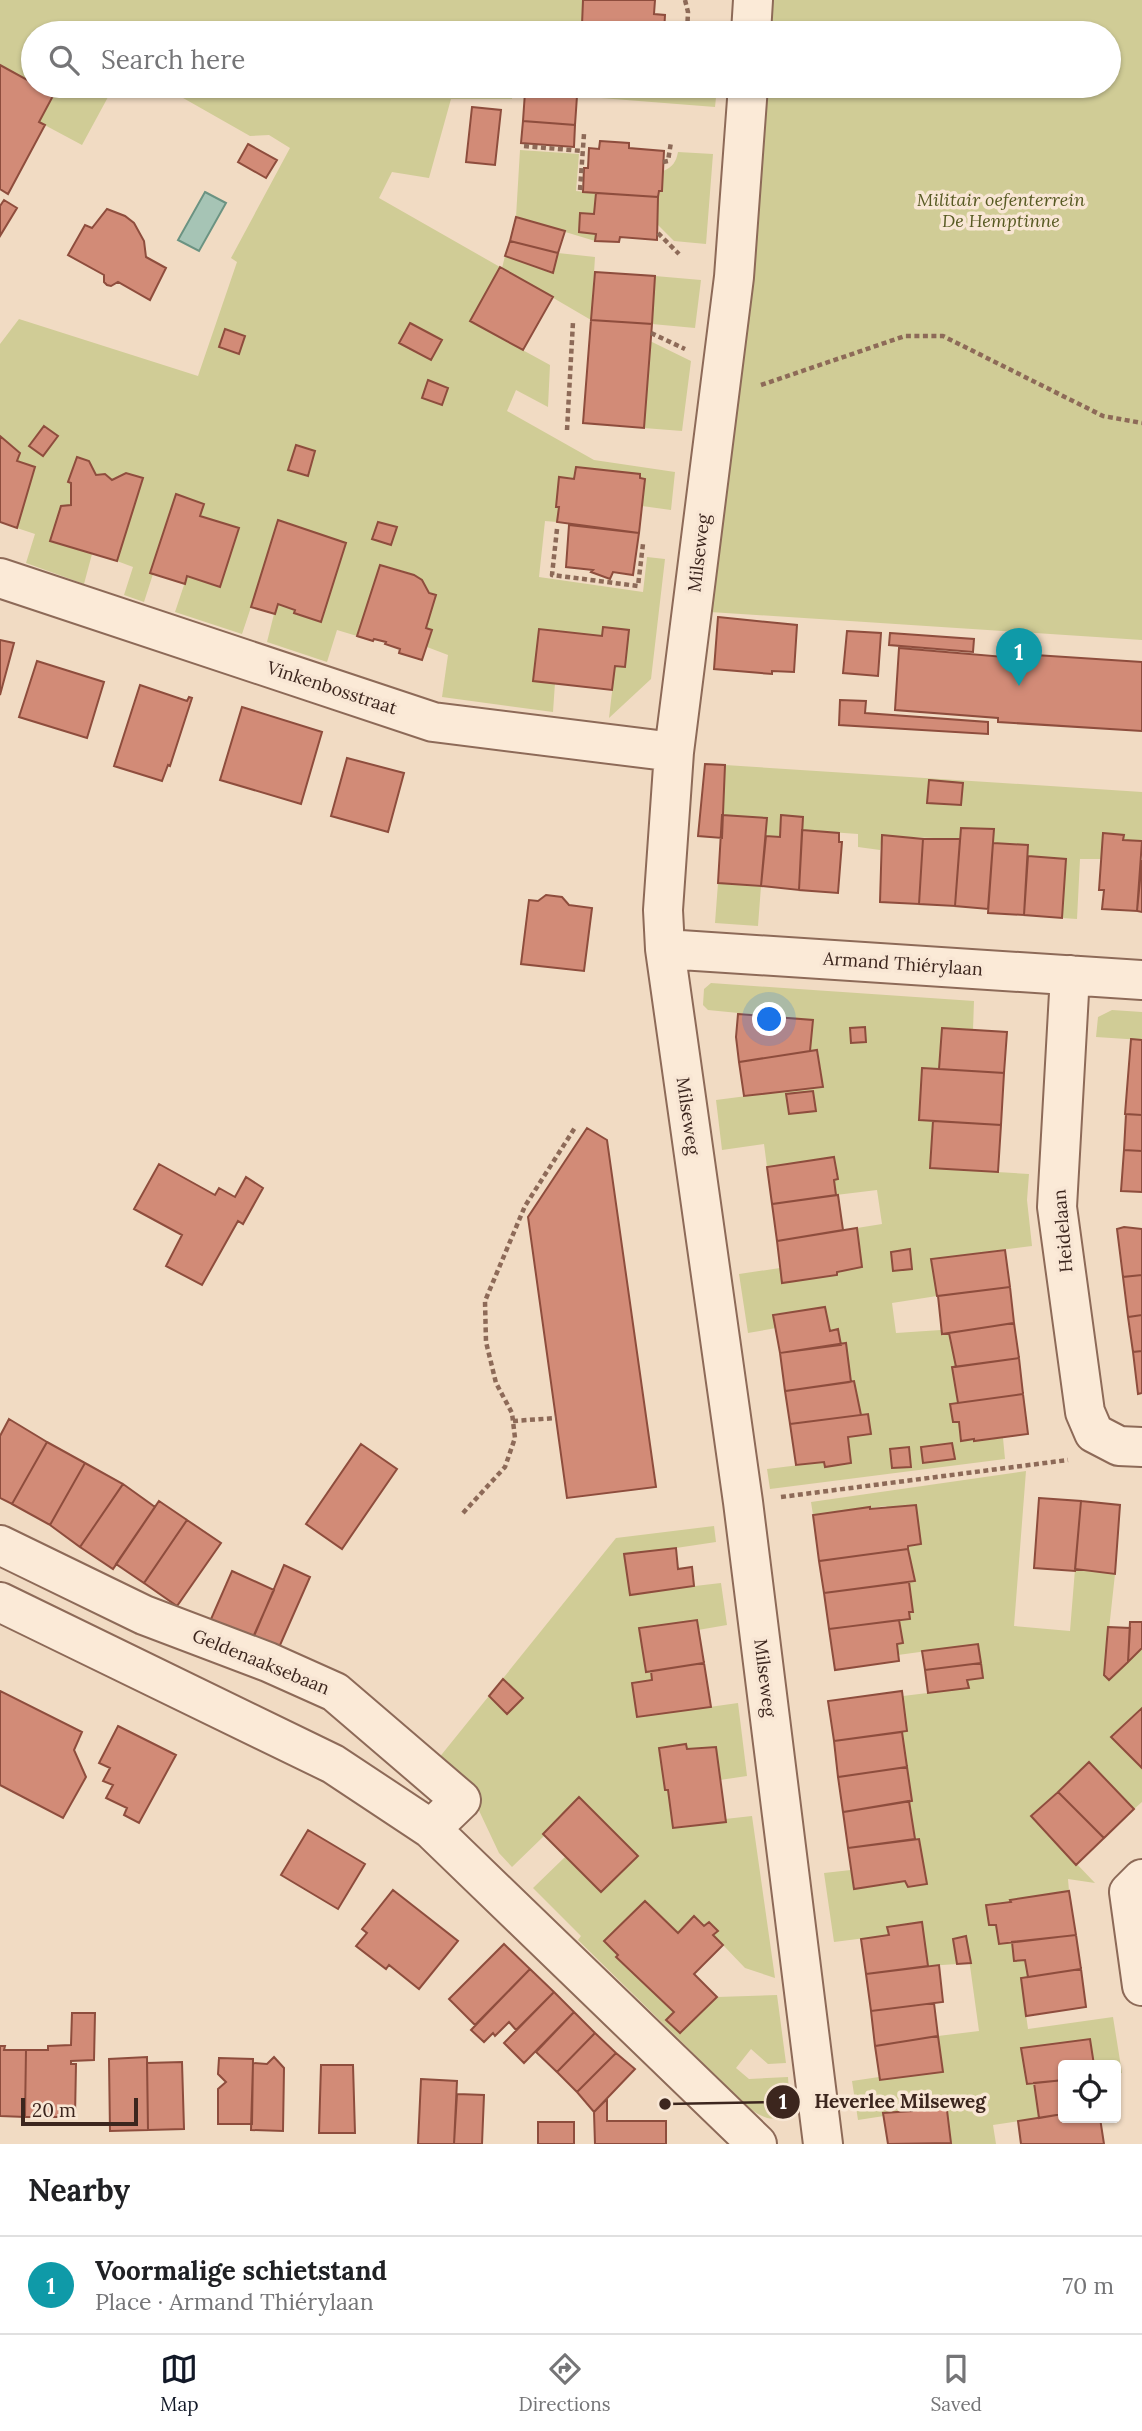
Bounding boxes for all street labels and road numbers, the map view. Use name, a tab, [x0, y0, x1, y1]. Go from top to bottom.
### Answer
street label: Milseweg	[682, 512, 715, 593]
street label: Vinkenbosstraat	[263, 655, 400, 719]
street label: Armand Thiérylaan	[821, 946, 984, 981]
street label: Milseweg	[672, 1076, 705, 1157]
street label: Heidelaan	[1047, 1188, 1078, 1274]
street label: Geldenaaksebaan	[189, 1624, 333, 1700]
street label: Milseweg	[749, 1638, 782, 1719]

